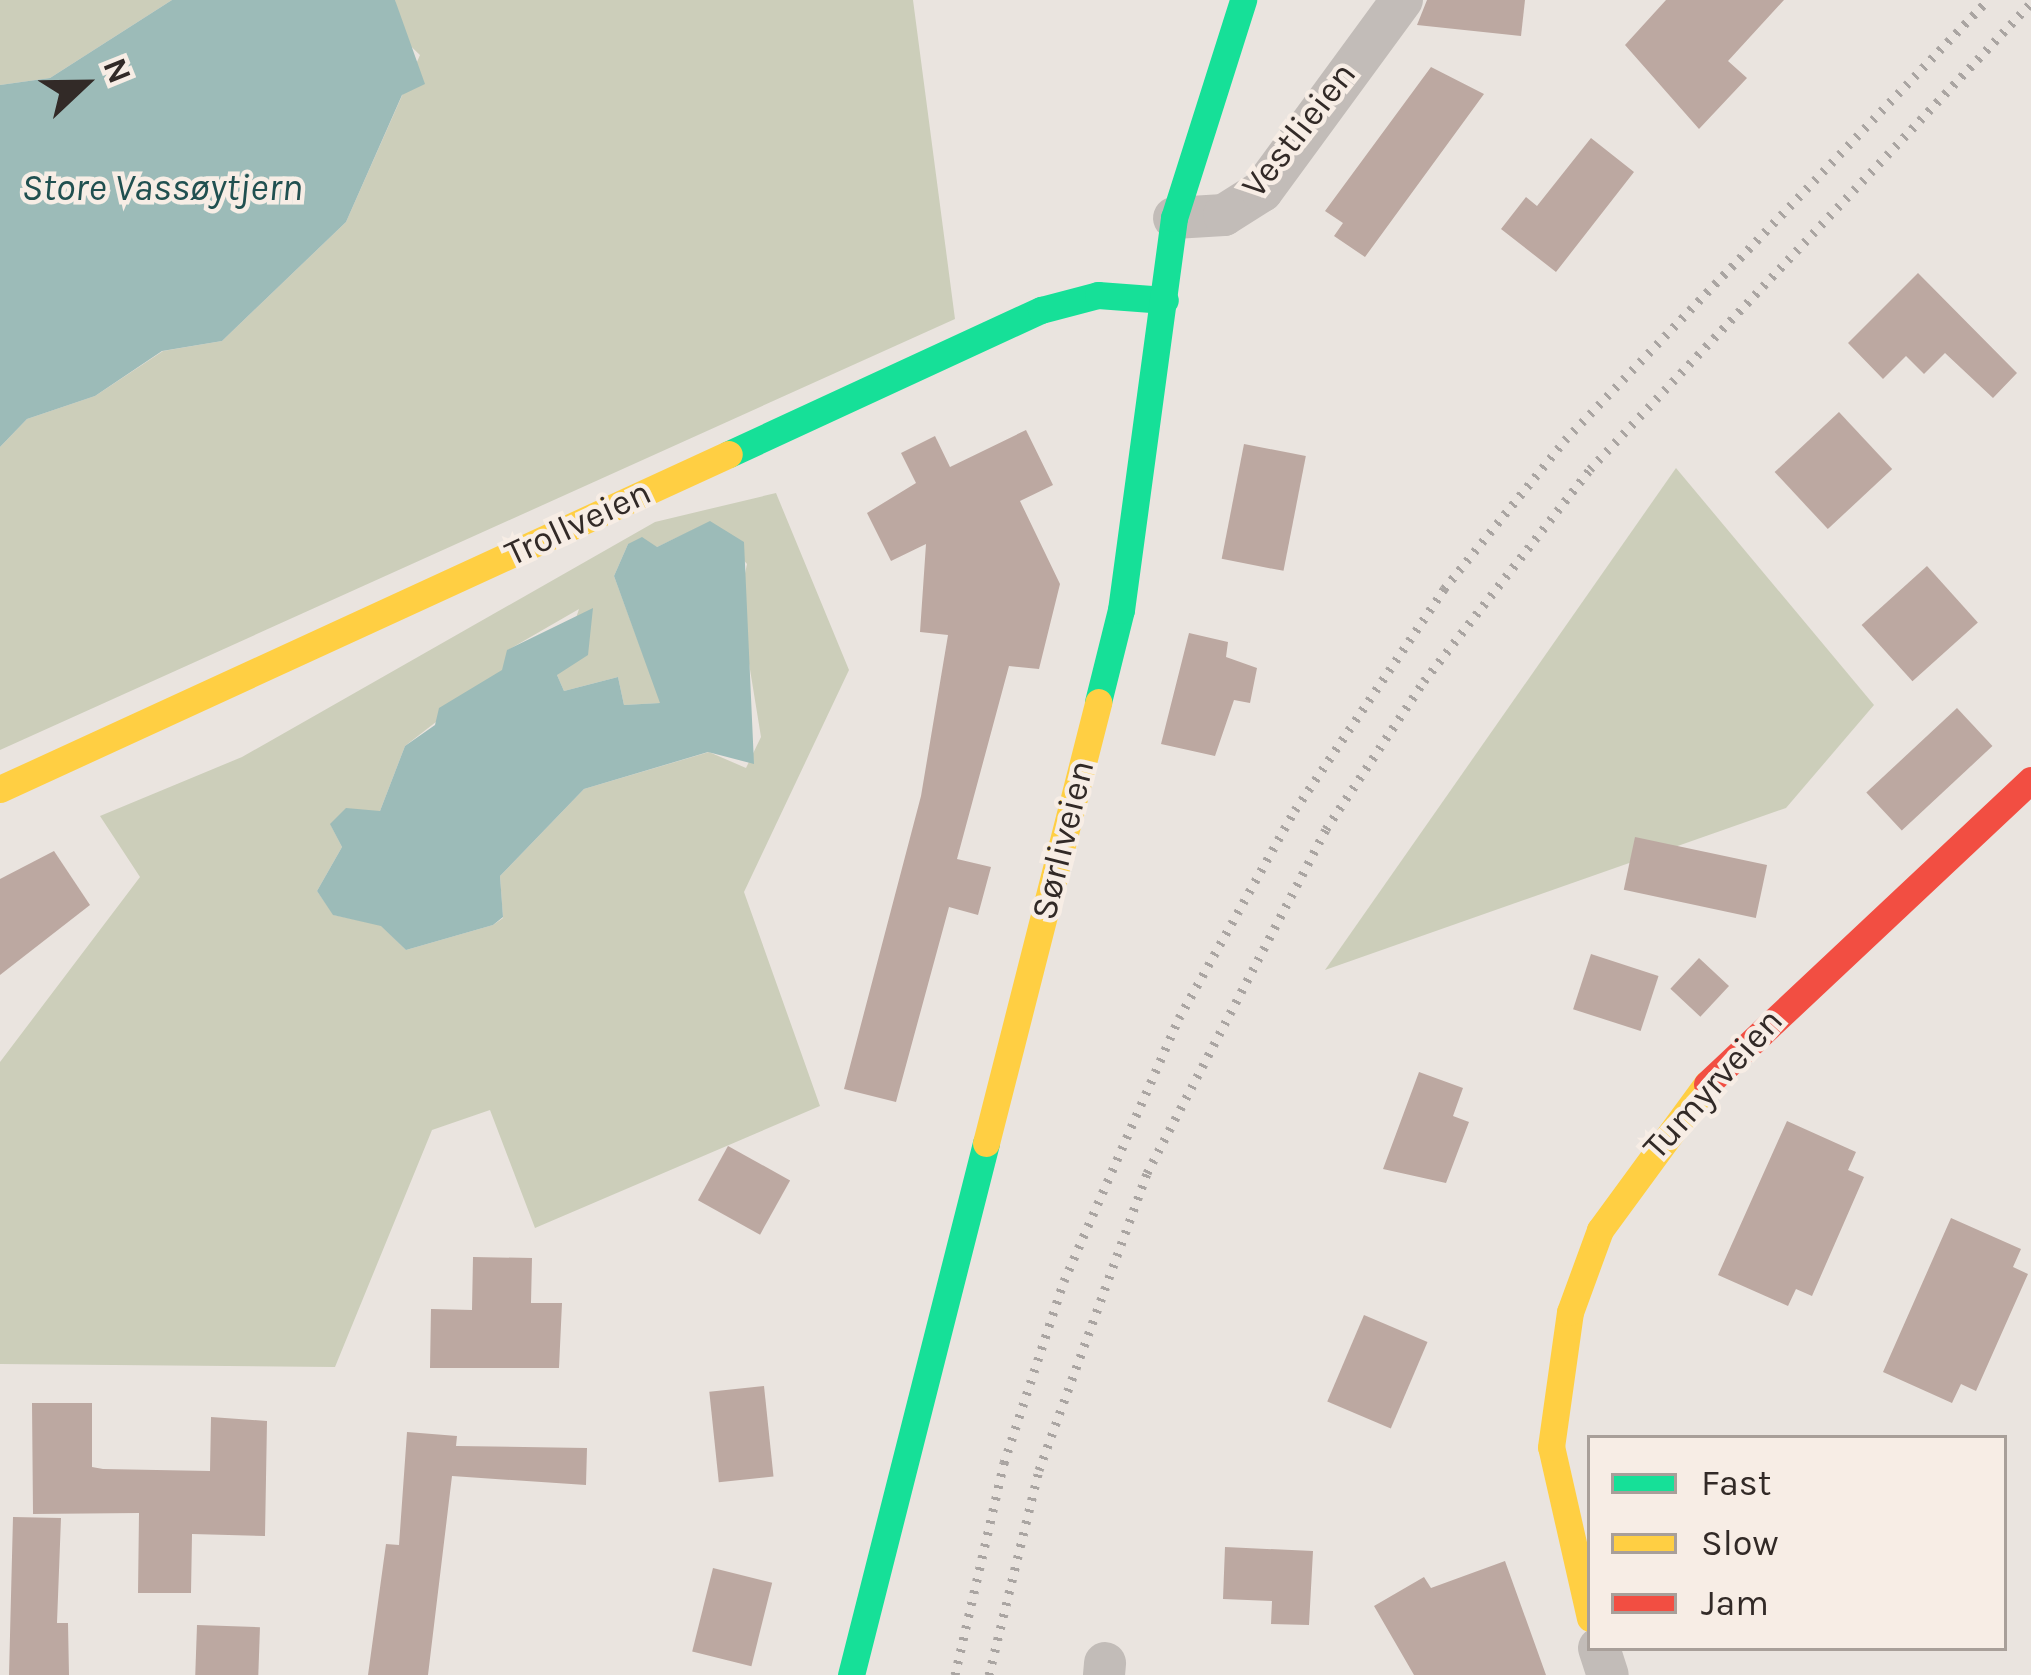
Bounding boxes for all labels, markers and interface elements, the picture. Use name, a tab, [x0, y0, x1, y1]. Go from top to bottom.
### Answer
north arrow	[24, 24, 144, 144]
text: N	[95, 52, 139, 89]
street label: Vestlieien	[1233, 54, 1365, 206]
water label: Store Vassøytjern	[21, 164, 303, 210]
street label: Trollveien	[498, 471, 658, 575]
street label: Sørliveien	[1022, 756, 1104, 924]
street label: Tumyrveien	[1634, 1000, 1792, 1168]
legend	[1587, 1435, 2007, 1651]
text: Fast	[1701, 1462, 1771, 1504]
text: Slow	[1701, 1522, 1779, 1564]
text: Jam	[1701, 1582, 1769, 1624]

